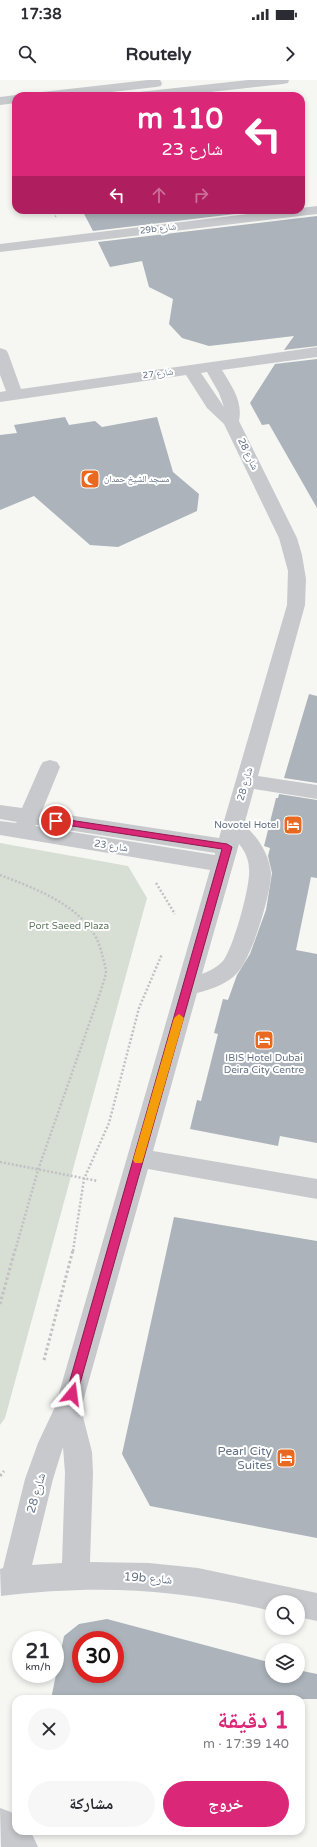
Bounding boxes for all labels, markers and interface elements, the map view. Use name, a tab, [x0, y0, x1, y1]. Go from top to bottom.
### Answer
text: 17:38	[20, 5, 62, 23]
icon: search	[16, 43, 38, 65]
text: Routely	[126, 43, 191, 65]
icon: forward	[279, 43, 301, 65]
text: 110 m	[137, 102, 223, 136]
icon: left	[237, 108, 289, 160]
text: شارع 23	[161, 138, 223, 160]
icon: left	[106, 184, 128, 206]
icon: ahead	[148, 184, 170, 206]
icon: right	[190, 184, 212, 206]
street label: 29b شارع	[139, 221, 177, 237]
street label: شارع 27	[142, 366, 174, 382]
street label: شارع 28	[235, 436, 261, 472]
mosque icon: مسجد الشيخ حمدان	[79, 468, 101, 490]
place label: مسجد الشيخ حمدان	[104, 474, 169, 485]
street label: شارع 28	[235, 766, 256, 802]
pin	[39, 804, 73, 838]
icon: arrive	[45, 810, 67, 832]
hotel icon: Novotel Hotel	[282, 814, 304, 836]
place label: Novotel Hotel	[214, 819, 279, 831]
street label: شارع 23	[93, 837, 129, 855]
park label: Port Saeed Plaza	[29, 920, 109, 932]
hotel icon: IBIS Hotel Dubai Deira City Centre	[253, 1029, 275, 1051]
place label: IBIS Hotel Dubai Deira City Centre	[224, 1052, 304, 1076]
position arrow	[51, 1373, 93, 1415]
place label: Pearl City Suites	[218, 1444, 273, 1472]
hotel icon: Pearl City Suites	[275, 1447, 297, 1469]
street label: شارع 28	[24, 1471, 49, 1515]
street label: 19b شارع	[123, 1569, 173, 1588]
map controls	[265, 1595, 305, 1683]
button: search	[265, 1595, 305, 1635]
speed limit sign: 30	[72, 1631, 124, 1683]
text: 21	[25, 1640, 51, 1664]
button: layers	[265, 1643, 305, 1683]
text: km/h	[25, 1661, 51, 1673]
text: 1 دقيقة	[217, 1706, 289, 1735]
button: close	[28, 1708, 70, 1750]
text: 140 m · 17:39	[203, 1736, 289, 1752]
button: مشاركة	[28, 1781, 155, 1827]
button: خروج	[163, 1781, 289, 1827]

